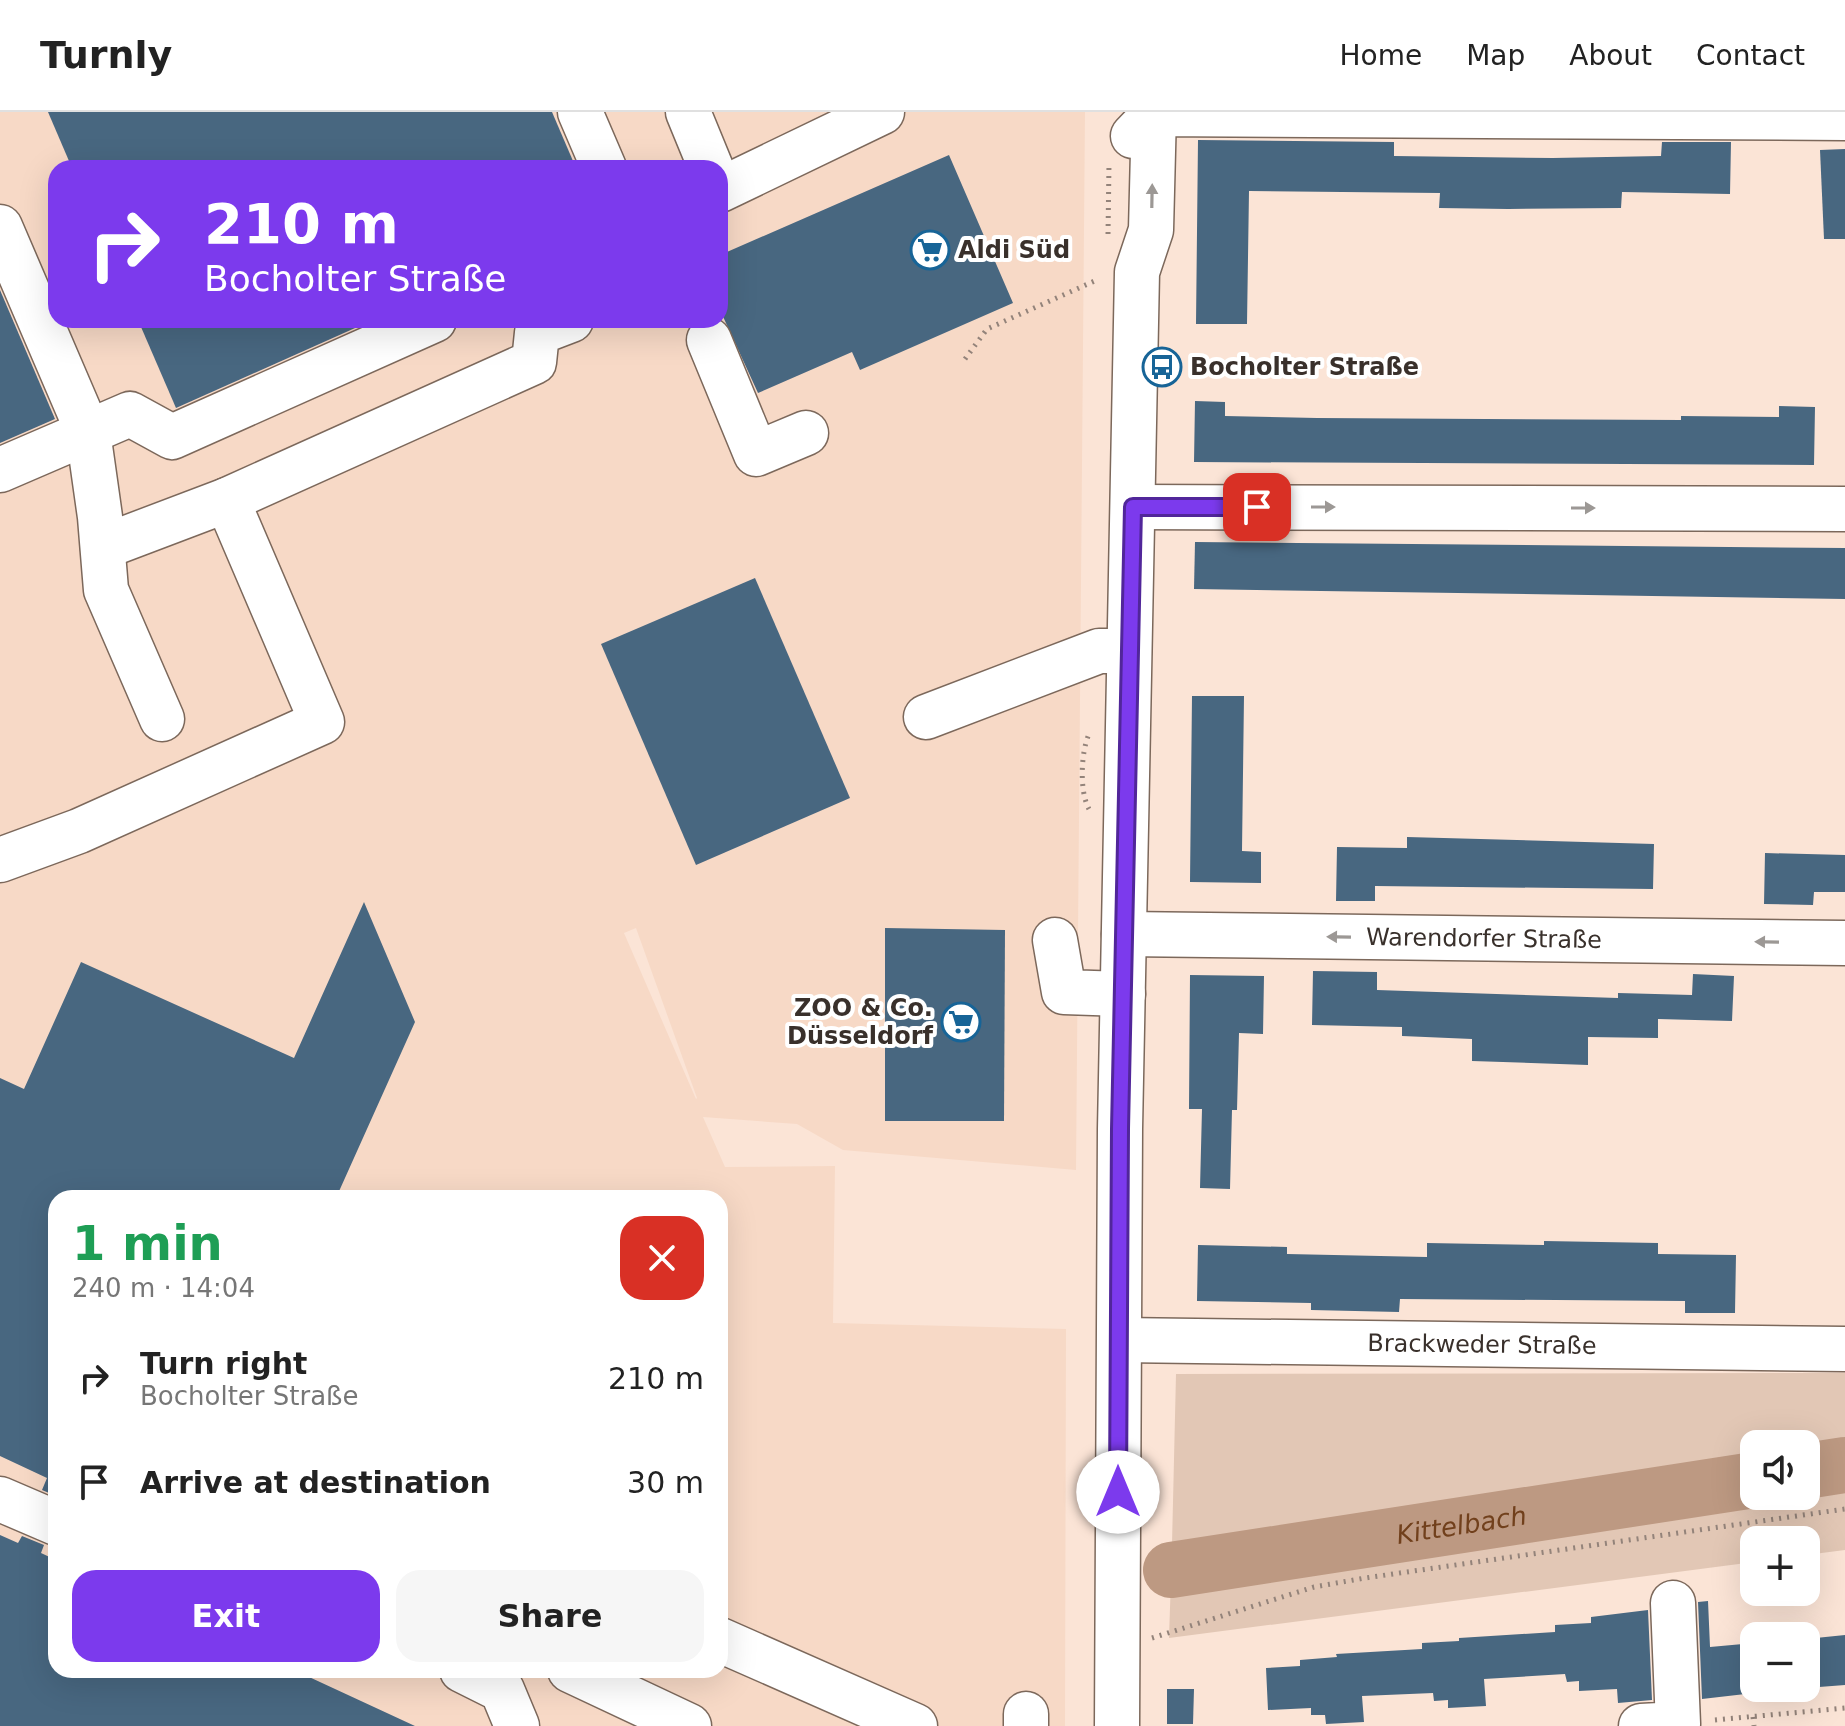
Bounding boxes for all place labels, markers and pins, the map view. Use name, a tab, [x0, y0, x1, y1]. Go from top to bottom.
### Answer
supermarket icon: Aldi Süd	[909, 229, 951, 271]
place label: Aldi Süd	[958, 236, 1070, 264]
bus stop icon: Bocholter Straße	[1141, 346, 1183, 388]
place label: Bocholter Straße	[1190, 353, 1419, 381]
pin	[1223, 473, 1291, 541]
place label: ZOO & Co. Düsseldorf	[787, 994, 934, 1050]
supermarket icon: ZOO & Co. Düsseldorf	[940, 1001, 982, 1043]

